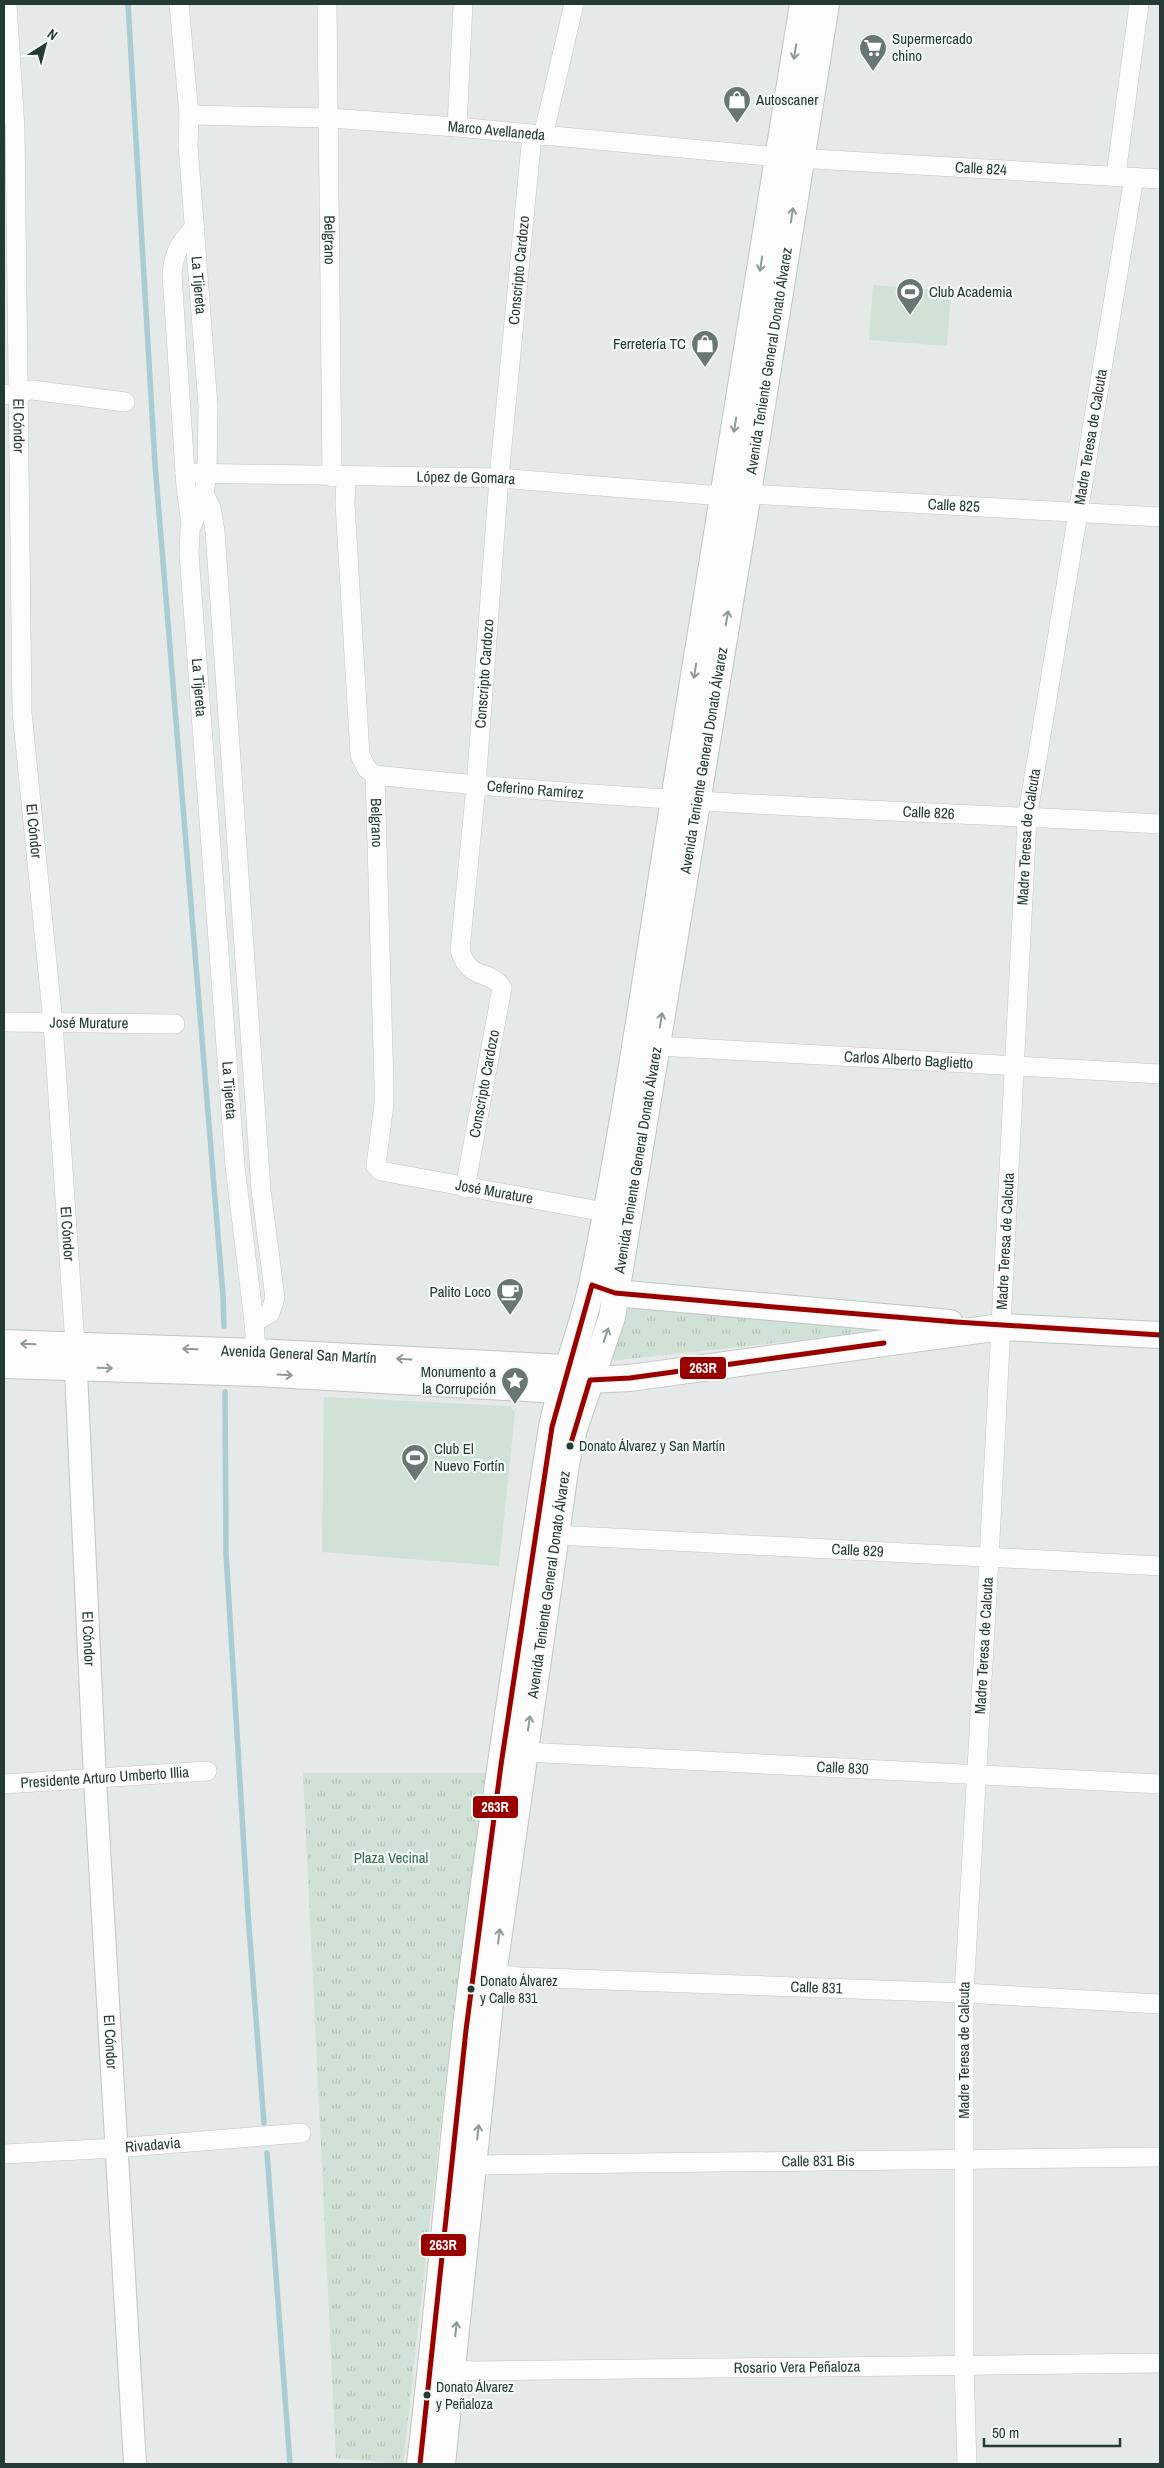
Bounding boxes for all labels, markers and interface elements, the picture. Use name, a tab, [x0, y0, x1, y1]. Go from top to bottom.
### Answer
north arrow	[20, 20, 70, 70]
text: N	[44, 25, 61, 44]
place label: Supermercado chino	[892, 28, 973, 66]
supermarket icon: Supermercado chino	[858, 33, 888, 72]
one-way arrow	[790, 43, 800, 59]
shop icon: Autoscaner	[722, 85, 752, 124]
place label: Autoscaner	[755, 89, 818, 110]
street label: Marco Avellaneda	[447, 115, 546, 145]
street label: Calle 824	[954, 156, 1008, 180]
one-way arrow	[788, 208, 798, 224]
street label: Belgrano	[319, 215, 341, 265]
street label: Conscripto Cardozo	[503, 215, 534, 326]
street label: Avenida Teniente General Donato Álvarez	[740, 246, 797, 477]
street label: La Tijereta	[187, 255, 212, 315]
one-way arrow	[755, 256, 765, 272]
sports icon: Club Academia	[895, 277, 925, 316]
place label: Club Academia	[929, 281, 1013, 302]
shop icon: Ferretería TC	[690, 329, 720, 368]
place label: Ferretería TC	[613, 333, 686, 354]
street label: Madre Teresa de Calcuta	[1069, 367, 1112, 506]
street label: El Cóndor	[8, 398, 30, 453]
one-way arrow	[729, 416, 739, 432]
street label: López de Gomara	[417, 466, 516, 489]
street label: Calle 825	[927, 493, 981, 517]
one-way arrow	[723, 610, 733, 626]
street label: Conscripto Cardozo	[469, 618, 498, 729]
street label: Avenida Teniente General Donato Álvarez	[674, 646, 733, 876]
street label: La Tijereta	[187, 658, 212, 718]
one-way arrow	[689, 663, 699, 679]
street label: Madre Teresa de Calcuta	[1012, 767, 1045, 906]
street label: Ceferino Ramírez	[486, 775, 585, 803]
street label: Belgrano	[366, 798, 388, 848]
street label: Calle 826	[902, 801, 955, 824]
street label: El Cóndor	[21, 803, 48, 859]
street label: José Murature	[50, 1012, 129, 1033]
one-way arrow	[656, 1012, 666, 1028]
street label: Conscripto Cardozo	[464, 1028, 504, 1139]
street label: Avenida Teniente General Donato Álvarez	[608, 1045, 666, 1276]
street label: Carlos Alberto Baglietto	[843, 1045, 974, 1074]
street label: La Tijereta	[217, 1060, 242, 1120]
street label: Madre Teresa de Calcuta	[991, 1172, 1019, 1310]
street label: José Murature	[454, 1174, 535, 1209]
street label: El Cóndor	[56, 1206, 80, 1262]
cafe icon: Palito Loco	[495, 1277, 525, 1316]
place label: Palito Loco	[429, 1281, 491, 1302]
one-way arrow	[602, 1327, 612, 1343]
one-way arrow	[20, 1339, 36, 1348]
street label: Avenida General San Martín	[220, 1340, 377, 1368]
one-way arrow	[182, 1345, 198, 1354]
one-way arrow	[396, 1355, 412, 1364]
line badge: 263R	[679, 1356, 727, 1380]
text: 263R	[689, 1359, 717, 1377]
place label: Monumento a la Corrupción	[421, 1361, 496, 1399]
one-way arrow	[96, 1363, 113, 1373]
place icon: Monumento a la Corrupción	[500, 1366, 530, 1405]
one-way arrow	[277, 1370, 293, 1379]
place label: Donato Álvarez y San Martín	[579, 1437, 725, 1455]
place label: Club El Nuevo Fortín	[434, 1438, 505, 1476]
marker: Donato Álvarez y San Martín	[565, 1441, 575, 1451]
sports icon: Club El Nuevo Fortín	[400, 1443, 430, 1482]
street label: Avenida Teniente General Donato Álvarez	[522, 1469, 575, 1701]
street label: Calle 829	[831, 1538, 884, 1562]
street label: Madre Teresa de Calcuta	[969, 1576, 998, 1715]
street label: El Cóndor	[77, 1611, 101, 1666]
one-way arrow	[524, 1716, 534, 1732]
street label: Calle 830	[816, 1756, 869, 1779]
street label: Presidente Arturo Umberto Illia	[20, 1761, 190, 1793]
line badge: 263R	[472, 1795, 519, 1819]
text: 263R	[481, 1798, 509, 1816]
park label: Plaza Vecinal	[354, 1847, 428, 1868]
one-way arrow	[494, 1928, 504, 1944]
place label: Donato Álvarez y Calle 831	[480, 1972, 558, 2007]
street label: Calle 831	[790, 1976, 843, 1999]
street label: Madre Teresa de Calcuta	[953, 1981, 975, 2119]
marker: Donato Álvarez y Calle 831	[466, 1984, 476, 1994]
street label: El Cóndor	[99, 2014, 123, 2070]
one-way arrow	[473, 2125, 483, 2141]
street label: Rivadavia	[124, 2132, 181, 2157]
street label: Calle 831 Bis	[781, 2150, 855, 2171]
line badge: 263R	[420, 2233, 467, 2257]
text: 263R	[429, 2236, 457, 2254]
one-way arrow	[451, 2321, 461, 2337]
street label: Rosario Vera Peñaloza	[733, 2355, 860, 2378]
place label: Donato Álvarez y Peñaloza	[436, 2378, 514, 2413]
marker: Donato Álvarez y Peñaloza	[422, 2390, 432, 2400]
scale bar	[984, 2416, 1120, 2448]
text: 50 m	[992, 2422, 1019, 2443]

